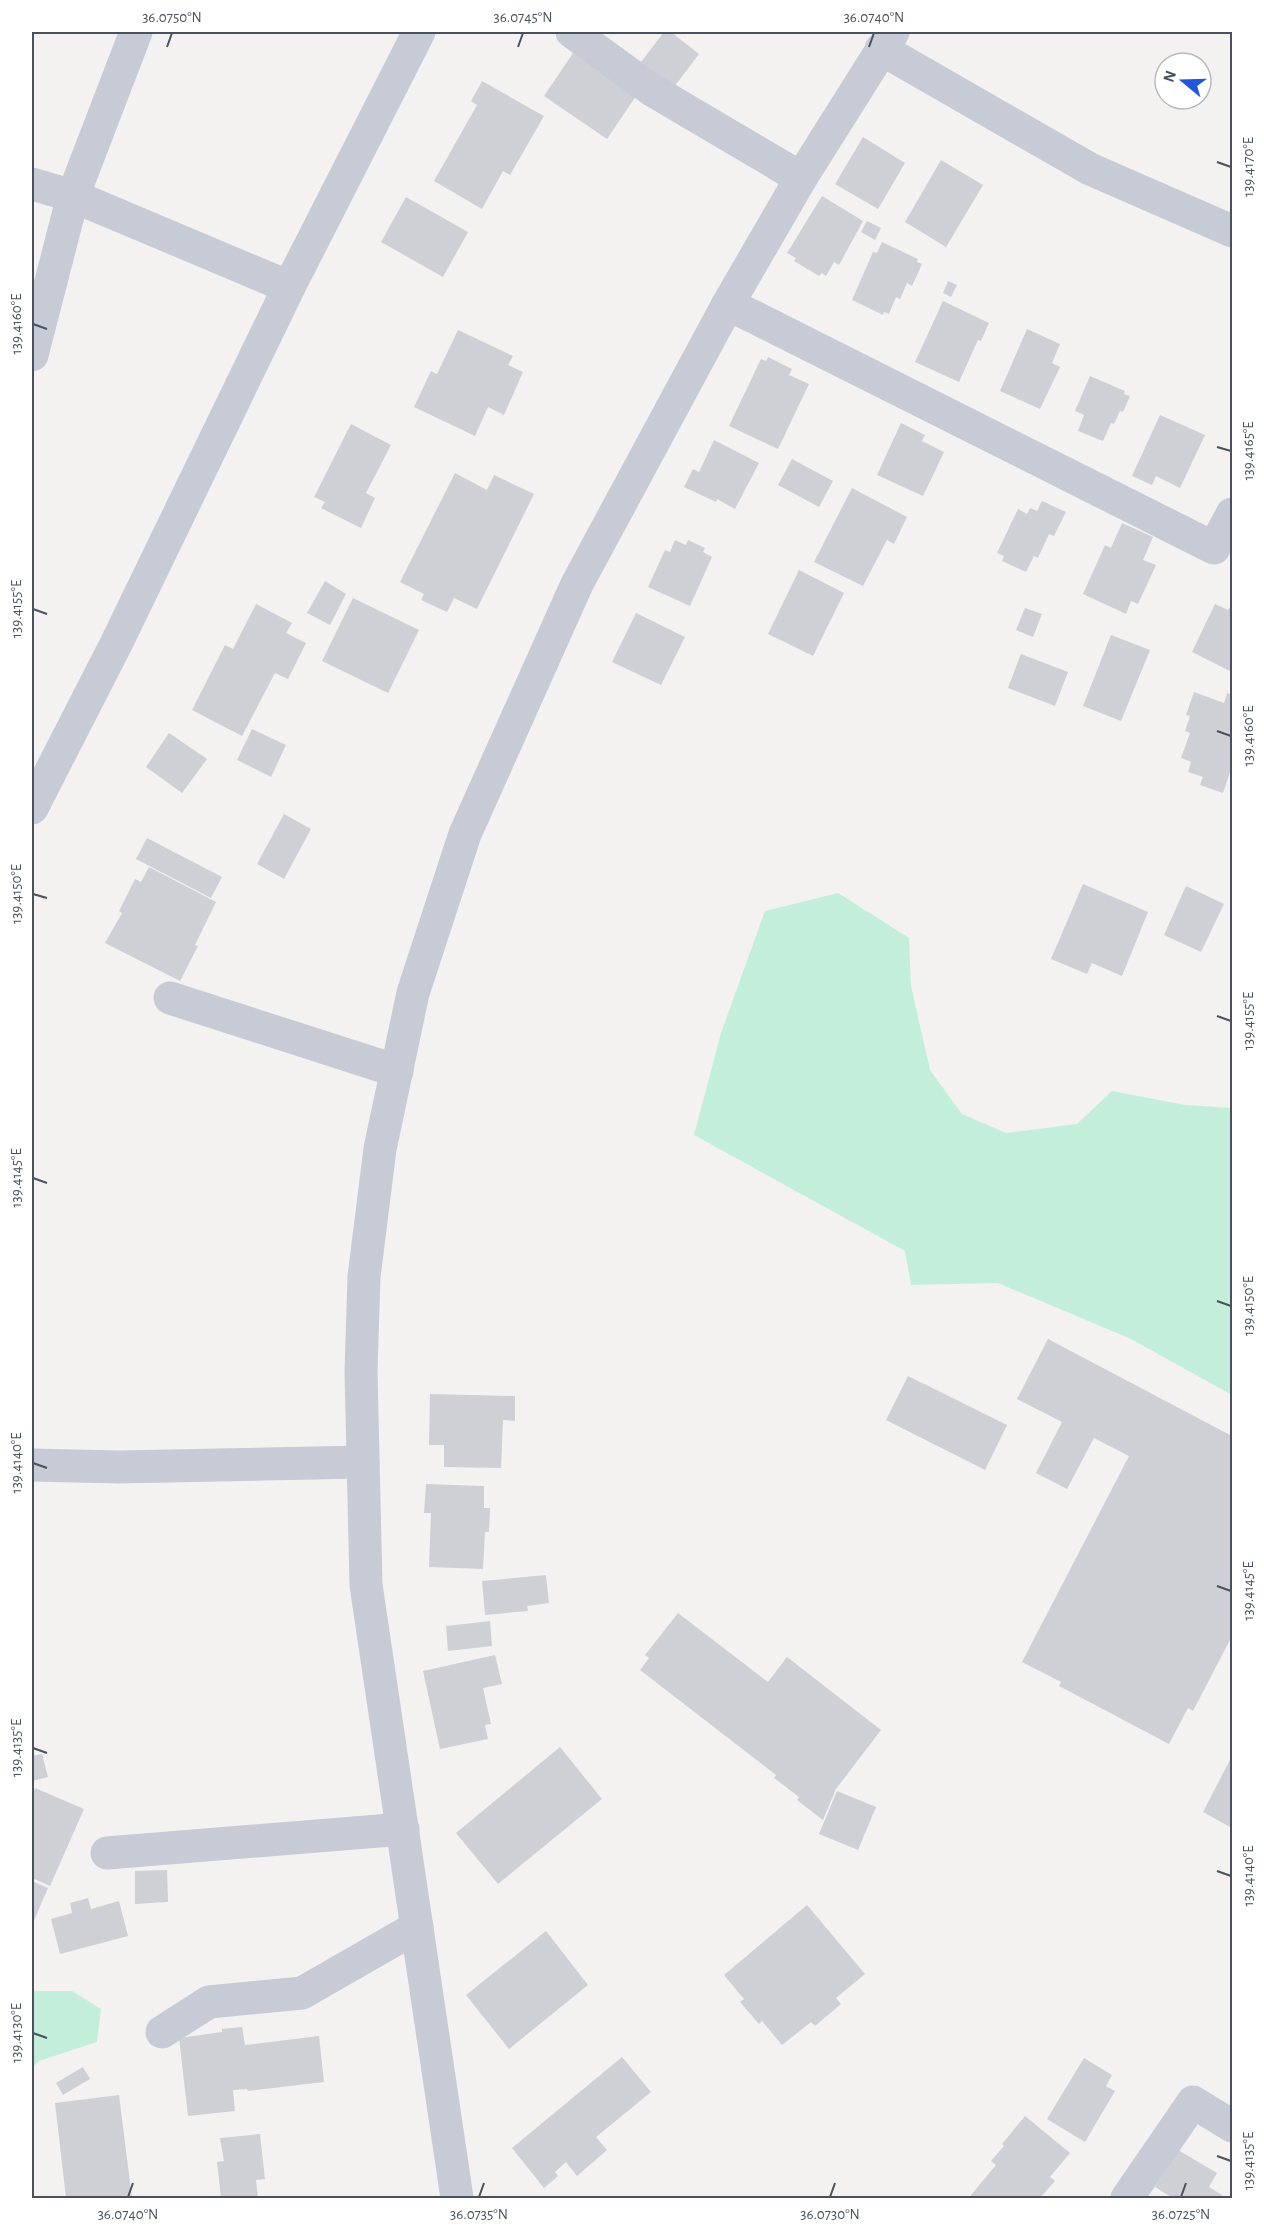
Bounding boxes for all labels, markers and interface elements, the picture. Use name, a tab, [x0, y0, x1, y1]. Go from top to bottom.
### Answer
text: 36.0750°N	[142, 10, 202, 25]
text: 36.0745°N	[494, 10, 552, 25]
text: 36.0740°N	[844, 10, 904, 25]
north arrow	[1153, 51, 1213, 111]
text: N	[1160, 69, 1179, 84]
text: 139.4170°E	[1241, 137, 1256, 197]
text: 139.4160°E	[9, 294, 24, 354]
text: 139.4165°E	[1241, 421, 1256, 481]
text: 139.4155°E	[9, 580, 24, 638]
text: 139.4160°E	[1241, 706, 1256, 766]
text: 139.4150°E	[9, 864, 24, 924]
text: 139.4155°E	[1241, 992, 1256, 1050]
text: 139.4145°E	[9, 1148, 24, 1208]
text: 139.4150°E	[1241, 1276, 1256, 1336]
text: 139.4140°E	[9, 1433, 24, 1493]
text: 139.4145°E	[1241, 1561, 1256, 1621]
text: 139.4135°E	[9, 1719, 24, 1777]
text: 139.4140°E	[1241, 1846, 1256, 1906]
text: 139.4130°E	[9, 2003, 24, 2063]
text: 139.4135°E	[1241, 2132, 1256, 2190]
text: 36.0740°N	[98, 2207, 158, 2222]
text: 36.0735°N	[450, 2207, 508, 2222]
text: 36.0730°N	[800, 2207, 860, 2222]
text: 36.0725°N	[1152, 2207, 1210, 2222]

